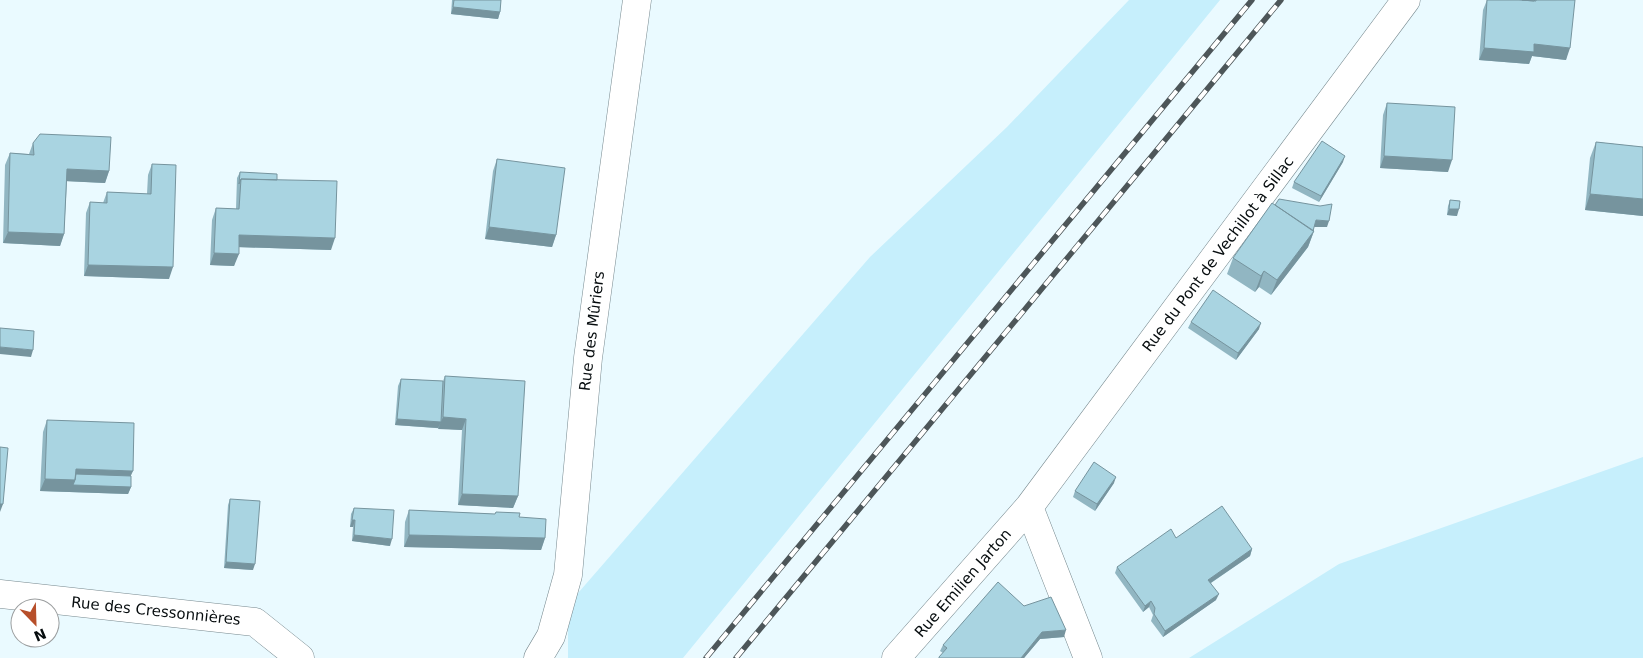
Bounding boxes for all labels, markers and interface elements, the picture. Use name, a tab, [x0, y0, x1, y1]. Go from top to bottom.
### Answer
street label: Rue du Pont de Vechillot à Sillac	[1139, 153, 1297, 355]
street label: Rue des Mûriers	[576, 270, 608, 392]
street label: Rue Emilien Jarton	[911, 525, 1015, 641]
street label: Rue des Cressonnières	[70, 593, 242, 629]
north arrow	[10, 598, 60, 648]
text: N	[32, 625, 49, 645]

